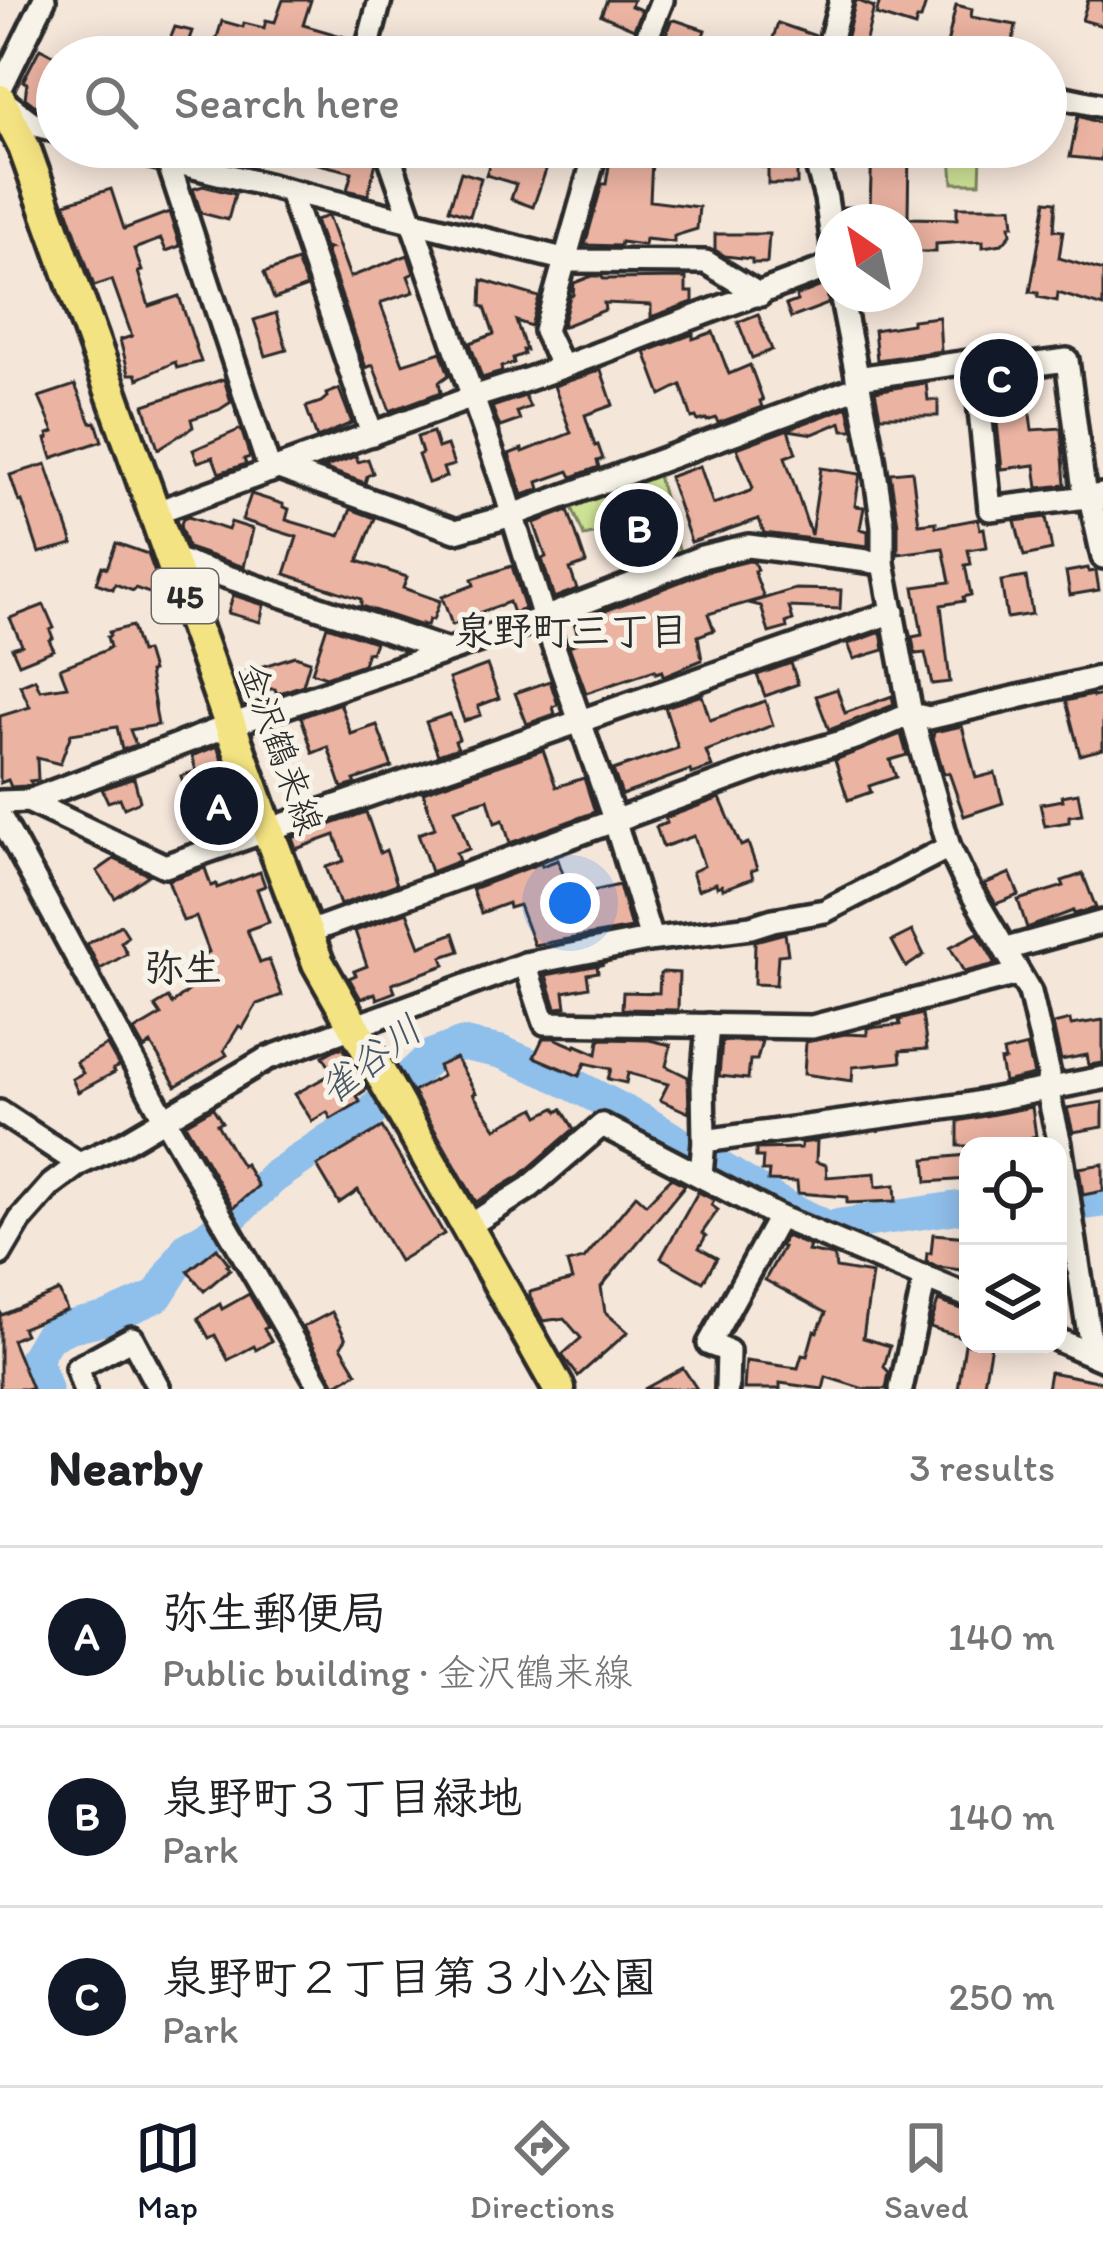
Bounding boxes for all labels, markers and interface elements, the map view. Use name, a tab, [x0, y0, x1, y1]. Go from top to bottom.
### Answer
search box	[36, 36, 1067, 168]
icon: search	[78, 69, 144, 135]
text: Search here	[174, 75, 400, 129]
north arrow	[815, 204, 923, 312]
pin: C	[960, 333, 1038, 423]
pin: B	[600, 483, 678, 573]
road number: 45	[152, 569, 218, 623]
district label: 泉野町三丁目	[454, 607, 688, 654]
street label: 金沢鶴来線	[230, 656, 332, 840]
pin: A	[180, 761, 258, 851]
your location	[540, 873, 600, 933]
district label: 弥生	[144, 944, 222, 991]
water label: 雀谷川	[309, 1005, 431, 1113]
map controls	[959, 1137, 1067, 1353]
button: locate	[959, 1137, 1067, 1245]
button: layers	[959, 1245, 1067, 1353]
text: Nearby	[48, 1437, 203, 1498]
text: 3 results	[909, 1444, 1055, 1491]
text: 弥生郵便局	[162, 1585, 387, 1639]
text: A	[75, 1613, 99, 1660]
text: 140 m	[948, 1613, 1055, 1660]
text: Public building · 金沢鶴来線	[162, 1649, 632, 1696]
text: 泉野町３丁目緑地	[162, 1770, 522, 1824]
text: B	[74, 1793, 100, 1840]
text: 140 m	[948, 1793, 1055, 1840]
text: Park	[162, 1826, 239, 1873]
text: 泉野町２丁目第３小公園	[162, 1950, 657, 2004]
text: C	[74, 1973, 100, 2020]
text: 250 m	[948, 1973, 1055, 2020]
text: Park	[162, 2006, 239, 2053]
tab: Map	[135, 2115, 201, 2226]
tab: Directions	[470, 2115, 615, 2226]
tab: Saved	[884, 2115, 968, 2226]

